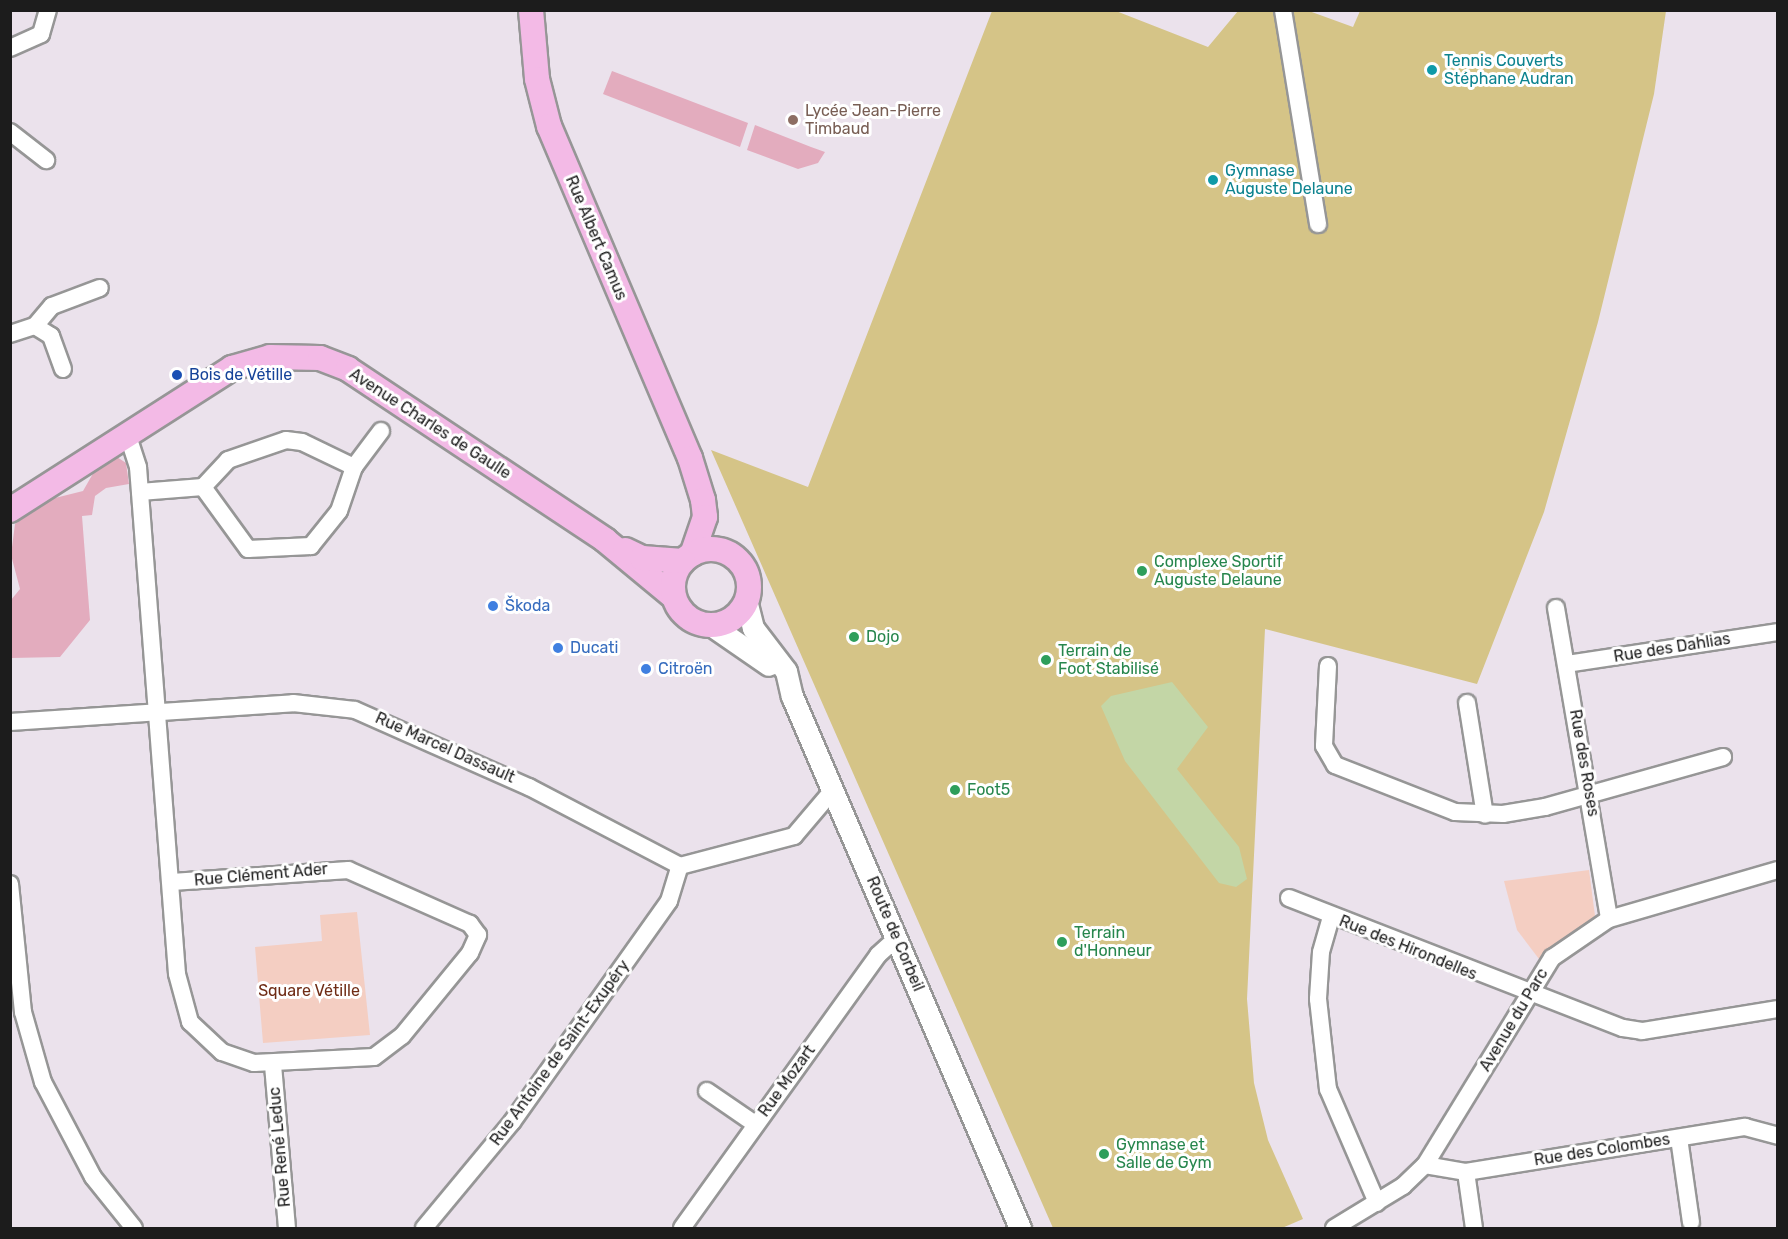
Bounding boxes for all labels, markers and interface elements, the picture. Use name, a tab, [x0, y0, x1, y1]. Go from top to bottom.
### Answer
place label: Tennis Couverts Stéphane Audran	[1444, 51, 1574, 89]
marker: Tennis Couverts Stéphane Audran	[1425, 63, 1439, 77]
place label: Lycée Jean-Pierre Timbaud	[805, 101, 941, 139]
marker: Lycée Jean-Pierre Timbaud	[786, 113, 800, 127]
place label: Gymnase Auguste Delaune	[1225, 161, 1353, 199]
street label: Rue Albert Camus	[561, 173, 631, 303]
marker: Gymnase Auguste Delaune	[1206, 173, 1220, 187]
place label: Bois de Vétille	[189, 365, 293, 385]
street label: Avenue Charles de Gaulle	[346, 365, 514, 483]
marker: Bois de Vétille	[170, 368, 184, 382]
place label: Complexe Sportif Auguste Delaune	[1154, 552, 1283, 590]
marker: Complexe Sportif Auguste Delaune	[1135, 564, 1149, 578]
place label: Škoda	[505, 596, 550, 616]
marker: Škoda	[486, 599, 500, 613]
place label: Dojo	[866, 627, 899, 647]
street label: Rue des Dahlias	[1612, 629, 1732, 667]
marker: Dojo	[847, 630, 861, 644]
place label: Ducati	[570, 638, 618, 658]
marker: Ducati	[551, 641, 565, 655]
place label: Terrain de Foot Stabilisé	[1058, 641, 1159, 679]
marker: Terrain de Foot Stabilisé	[1039, 653, 1053, 667]
place label: Citroën	[658, 659, 713, 679]
marker: Citroën	[639, 662, 653, 676]
street label: Rue des Roses	[1565, 708, 1603, 818]
street label: Rue Marcel Dassault	[372, 709, 518, 787]
place label: Foot5	[967, 780, 1010, 800]
marker: Foot5	[948, 783, 962, 797]
street label: Rue Clément Ader	[193, 860, 329, 890]
street label: Route de Corbeil	[862, 874, 928, 994]
street label: Rue des Hirondelles	[1336, 912, 1480, 984]
place label: Terrain d'Honneur	[1074, 923, 1152, 961]
marker: Terrain d'Honneur	[1055, 935, 1069, 949]
street label: Rue Antoine de Saint-Exupéry	[486, 956, 634, 1150]
street label: Avenue du Parc	[1476, 965, 1552, 1075]
park label: Square Vétille	[258, 981, 360, 1001]
street label: Rue Mozart	[755, 1041, 819, 1121]
street label: Rue René Leduc	[265, 1086, 295, 1208]
street label: Rue des Colombes	[1533, 1130, 1671, 1170]
place label: Gymnase et Salle de Gym	[1116, 1135, 1212, 1173]
marker: Gymnase et Salle de Gym	[1097, 1147, 1111, 1161]

